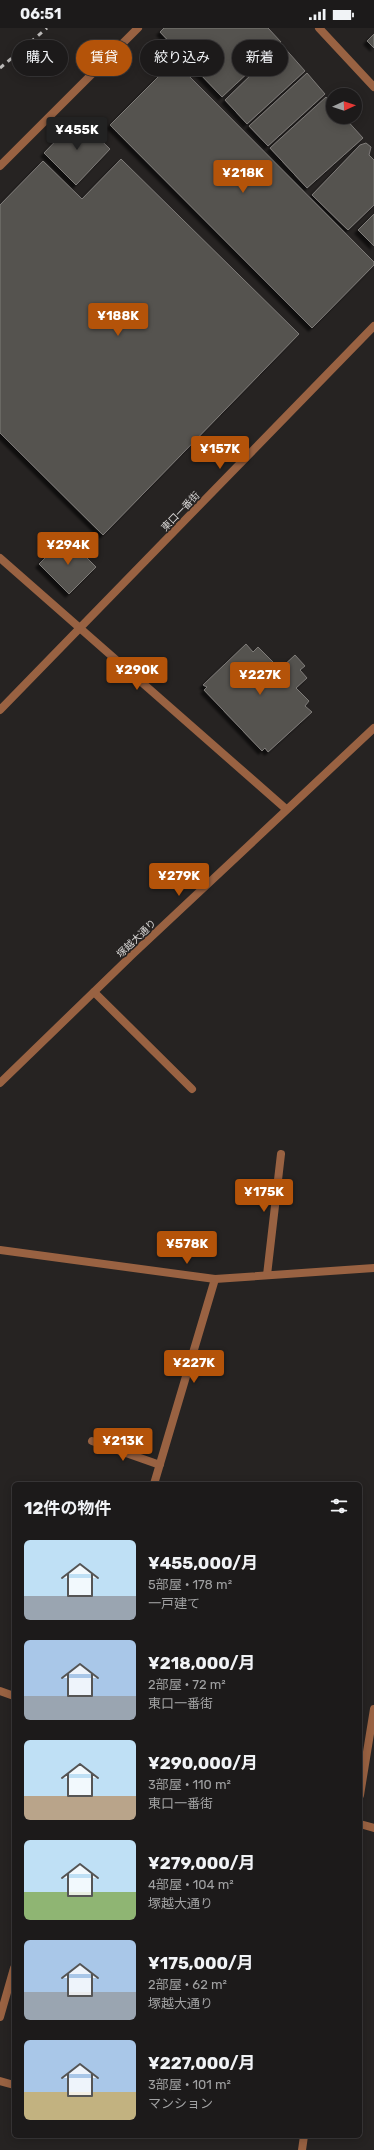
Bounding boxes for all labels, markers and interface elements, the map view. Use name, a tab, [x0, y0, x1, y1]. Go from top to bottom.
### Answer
text: 06:51	[20, 5, 61, 23]
chip: 購入	[12, 40, 68, 76]
chip: 賃貸	[76, 40, 132, 76]
chip: 絞り込み	[140, 40, 224, 76]
chip: 新着	[232, 40, 288, 76]
north arrow	[326, 88, 362, 124]
map controls	[326, 88, 362, 124]
pin: ¥455K	[49, 117, 105, 151]
text: ¥455K	[55, 122, 99, 137]
pin: ¥218K	[215, 160, 271, 194]
text: ¥218K	[222, 165, 264, 180]
pin: ¥188K	[90, 303, 146, 337]
text: ¥188K	[97, 308, 139, 323]
pin: ¥157K	[192, 436, 248, 470]
text: ¥157K	[200, 441, 240, 456]
street label: 東口一番街	[159, 490, 202, 534]
pin: ¥294K	[40, 532, 96, 566]
text: ¥294K	[46, 537, 90, 552]
pin: ¥290K	[109, 657, 165, 691]
text: ¥290K	[115, 662, 159, 677]
pin: ¥227K	[232, 662, 288, 696]
text: ¥227K	[239, 667, 281, 682]
pin: ¥279K	[151, 863, 207, 897]
text: ¥279K	[158, 868, 200, 883]
street label: 塚越大通り	[115, 917, 159, 960]
pin: ¥175K	[236, 1179, 292, 1213]
text: ¥175K	[244, 1184, 284, 1199]
pin: ¥578K	[159, 1231, 215, 1265]
text: ¥578K	[166, 1236, 208, 1251]
pin: ¥227K	[166, 1350, 222, 1384]
text: ¥227K	[173, 1355, 215, 1370]
pin: ¥213K	[95, 1428, 151, 1462]
text: ¥213K	[102, 1433, 144, 1448]
icon: filters	[328, 1495, 350, 1517]
text: 12件の物件	[24, 1498, 112, 1518]
text: ¥455,000/月	[148, 1553, 258, 1573]
icon: home	[56, 1556, 104, 1604]
text: 5部屋 · 178 m²	[148, 1577, 232, 1592]
text: 一戸建て	[148, 1596, 200, 1611]
text: ¥218,000/月	[148, 1653, 256, 1673]
icon: home	[56, 1656, 104, 1704]
text: 2部屋 · 72 m²	[148, 1677, 226, 1692]
text: 東口一番街	[148, 1696, 213, 1711]
text: ¥290,000/月	[148, 1753, 258, 1773]
icon: home	[56, 1756, 104, 1804]
text: 3部屋 · 110 m²	[148, 1777, 231, 1792]
text: 東口一番街	[148, 1796, 213, 1811]
text: ¥279,000/月	[148, 1853, 255, 1873]
icon: home	[56, 1856, 104, 1904]
text: 4部屋 · 104 m²	[148, 1877, 234, 1892]
text: 塚越大通り	[148, 1896, 213, 1911]
text: ¥175,000/月	[148, 1953, 254, 1973]
icon: home	[56, 1956, 104, 2004]
text: 2部屋 · 62 m²	[148, 1977, 227, 1992]
text: 塚越大通り	[148, 1996, 213, 2011]
text: ¥227,000/月	[148, 2053, 256, 2073]
icon: home	[56, 2056, 104, 2104]
text: 3部屋 · 101 m²	[148, 2077, 231, 2092]
text: マンション	[148, 2096, 213, 2111]

